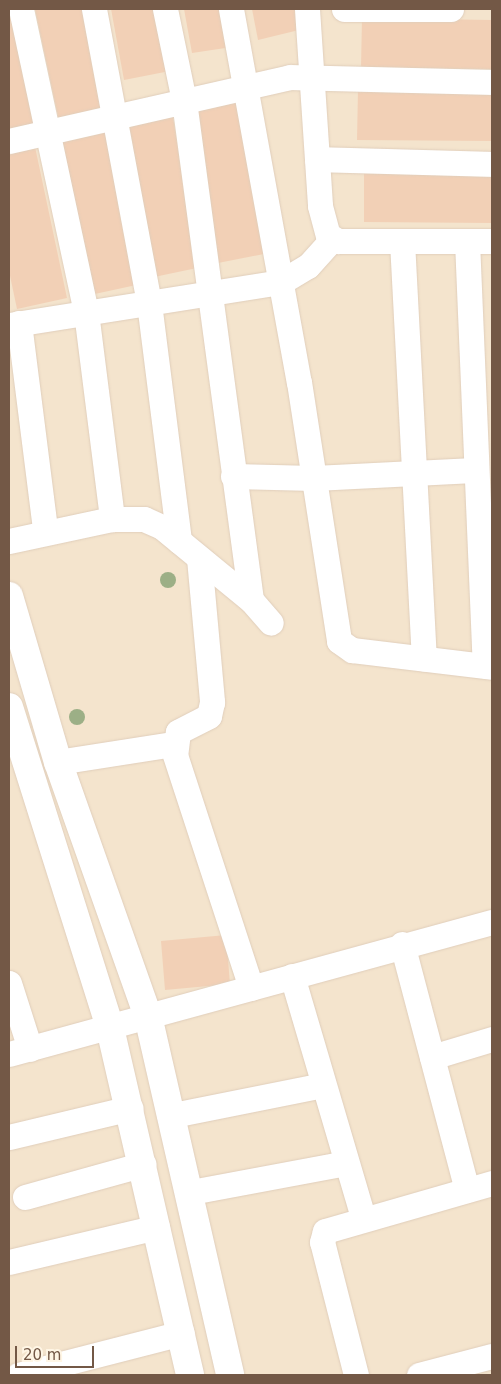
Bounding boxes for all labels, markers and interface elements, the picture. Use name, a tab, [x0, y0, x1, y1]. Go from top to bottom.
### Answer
scale bar	[18, 1336, 96, 1368]
text: 20 m	[23, 1346, 61, 1364]

